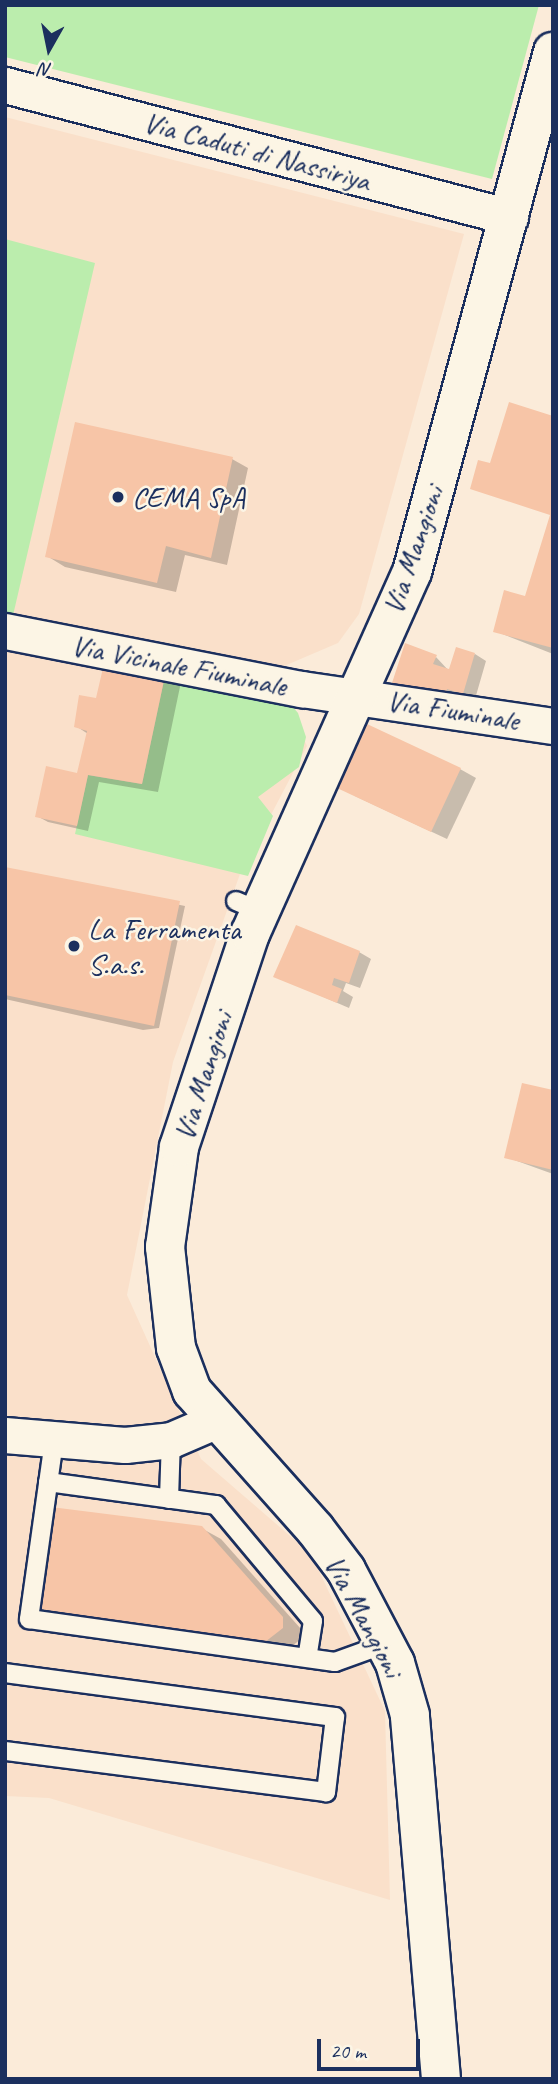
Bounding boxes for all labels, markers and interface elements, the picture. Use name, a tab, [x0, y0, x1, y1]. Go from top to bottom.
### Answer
north arrow	[14, 14, 84, 84]
text: N	[38, 57, 53, 83]
street label: Via Caduti di Nassiriya	[139, 103, 375, 199]
place label: CEMA SpA	[132, 479, 247, 515]
street label: Via Mangioni	[374, 481, 452, 619]
marker: CEMA SpA	[110, 489, 126, 505]
street label: Via Vicinale Fiuminale	[68, 626, 290, 704]
street label: Via Fiuminale	[384, 682, 522, 738]
place label: La Ferramenta S.a.s.	[88, 911, 241, 982]
marker: La Ferramenta S.a.s.	[66, 938, 82, 954]
street label: Via Mangioni	[165, 1007, 241, 1145]
street label: Via Mangioni	[317, 1548, 411, 1684]
scale bar	[320, 2024, 423, 2068]
text: 20 m	[330, 2038, 366, 2064]

